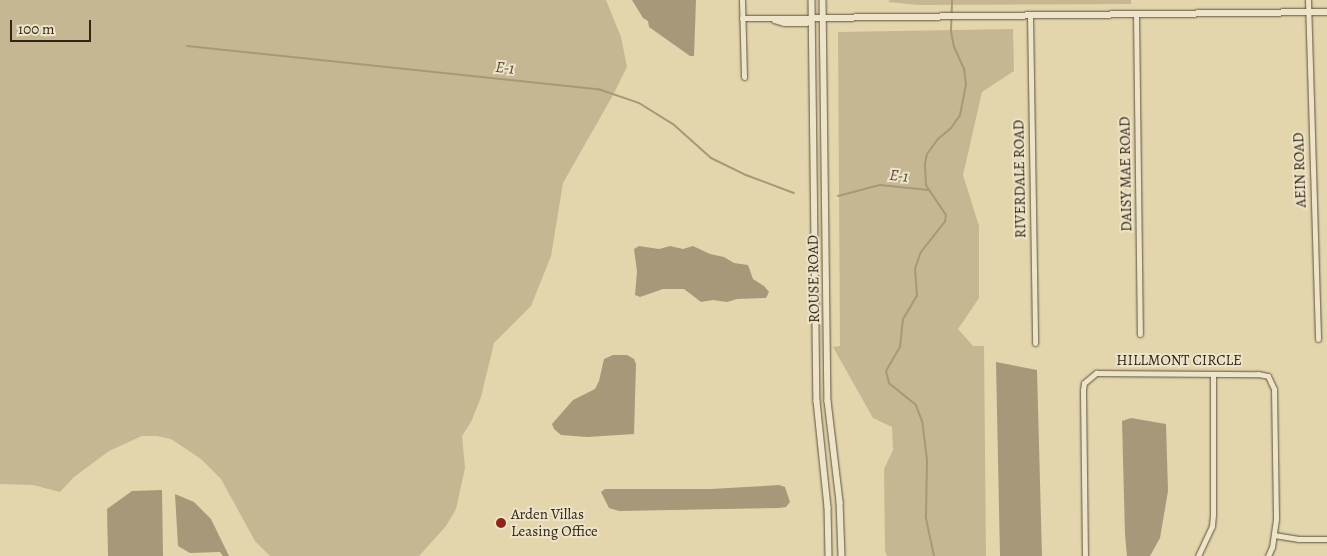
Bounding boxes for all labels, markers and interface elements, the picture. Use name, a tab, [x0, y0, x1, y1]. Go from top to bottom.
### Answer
scale bar	[12, 10, 94, 42]
text: 100 m	[18, 19, 55, 39]
water label: E-1	[495, 57, 515, 79]
street label: DAISY MAE ROAD	[1116, 116, 1136, 232]
street label: RIVERDALE ROAD	[1010, 120, 1030, 238]
street label: AEIN ROAD	[1290, 132, 1310, 208]
water label: E-1	[889, 165, 909, 187]
street label: ROUSE ROAD	[804, 235, 824, 323]
street label: HILLMONT CIRCLE	[1116, 352, 1242, 370]
place label: Arden Villas Leasing Office	[511, 505, 598, 540]
marker: Arden Villas Leasing Office	[495, 517, 507, 529]

